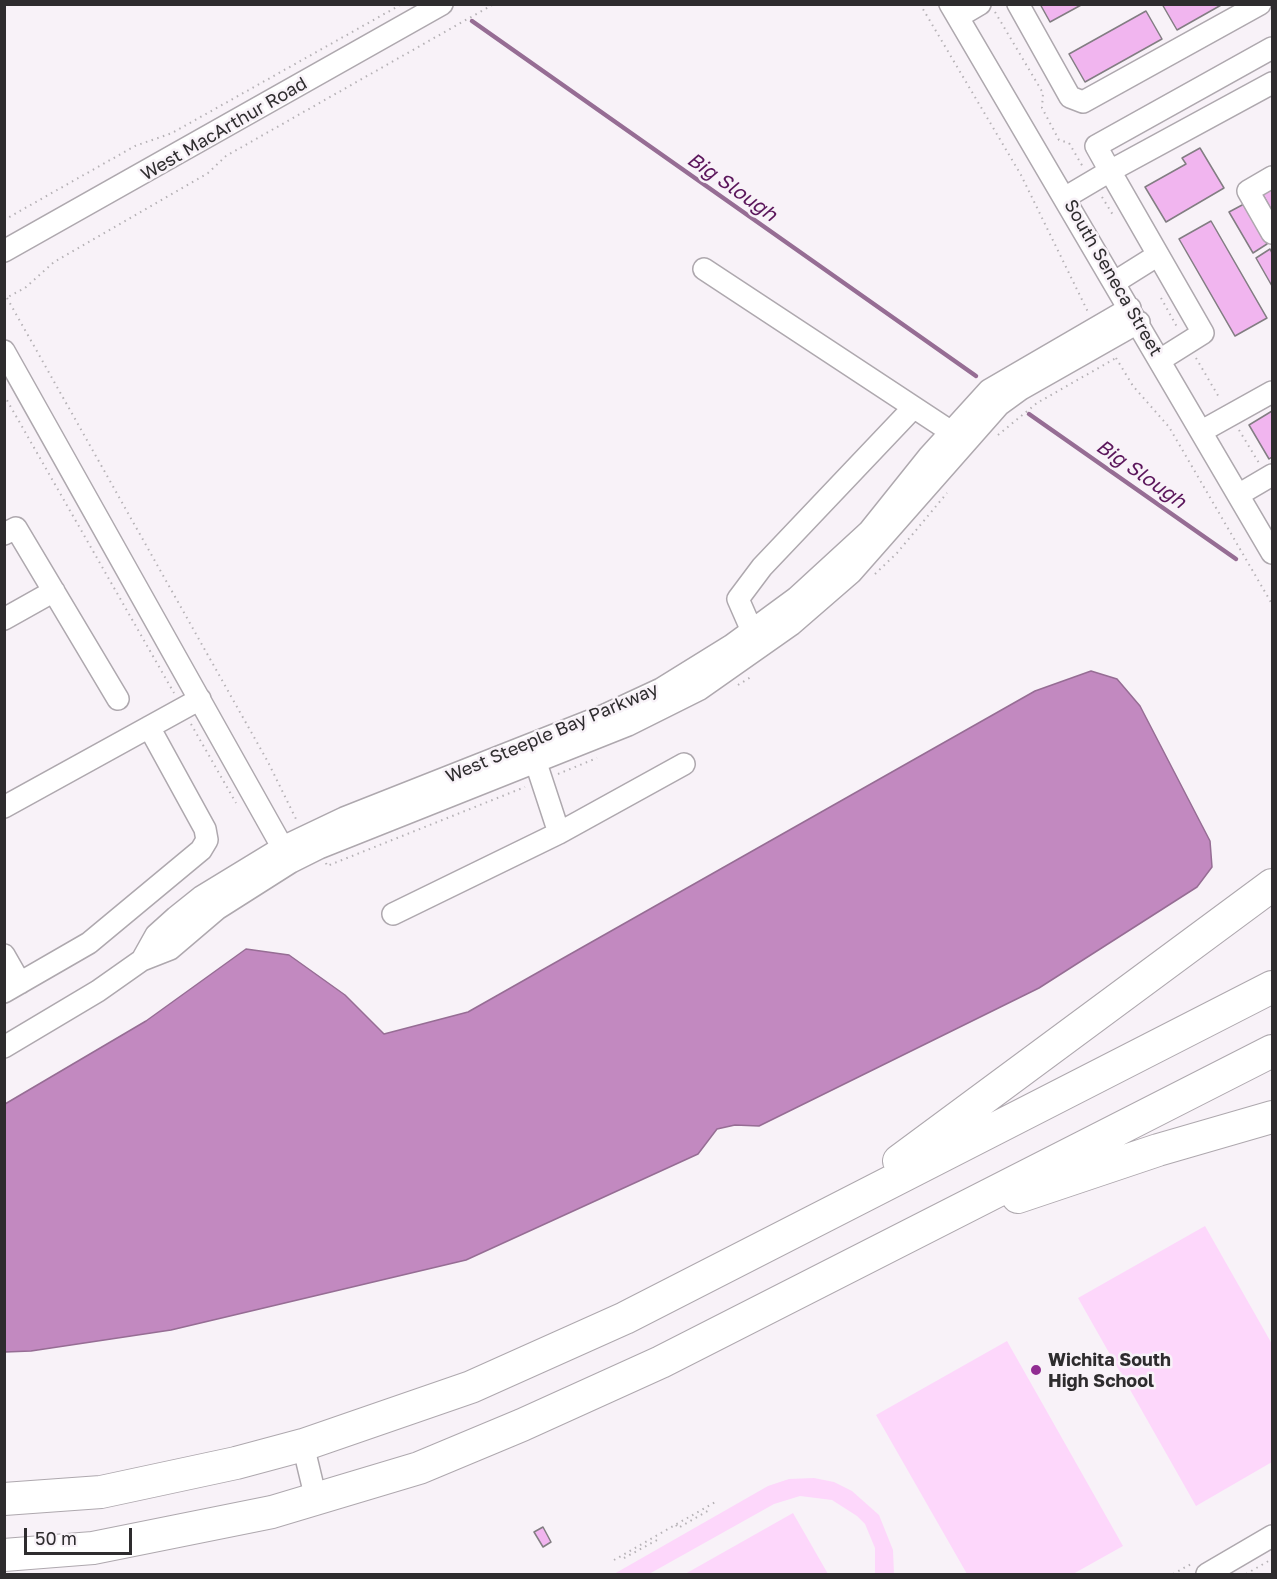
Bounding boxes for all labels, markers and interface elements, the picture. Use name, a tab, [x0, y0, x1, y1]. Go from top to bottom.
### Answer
street label: West MacArthur Road	[137, 73, 311, 185]
water label: Big Slough	[683, 147, 781, 227]
street label: South Seneca Street	[1059, 196, 1167, 360]
water label: Big Slough	[1092, 434, 1190, 514]
street label: West Steeple Bay Parkway	[442, 678, 662, 788]
place label: Wichita South High School	[1048, 1349, 1171, 1392]
marker: Wichita South High School	[1029, 1363, 1043, 1377]
scale bar	[27, 1516, 135, 1554]
text: 50 m	[35, 1527, 77, 1549]

